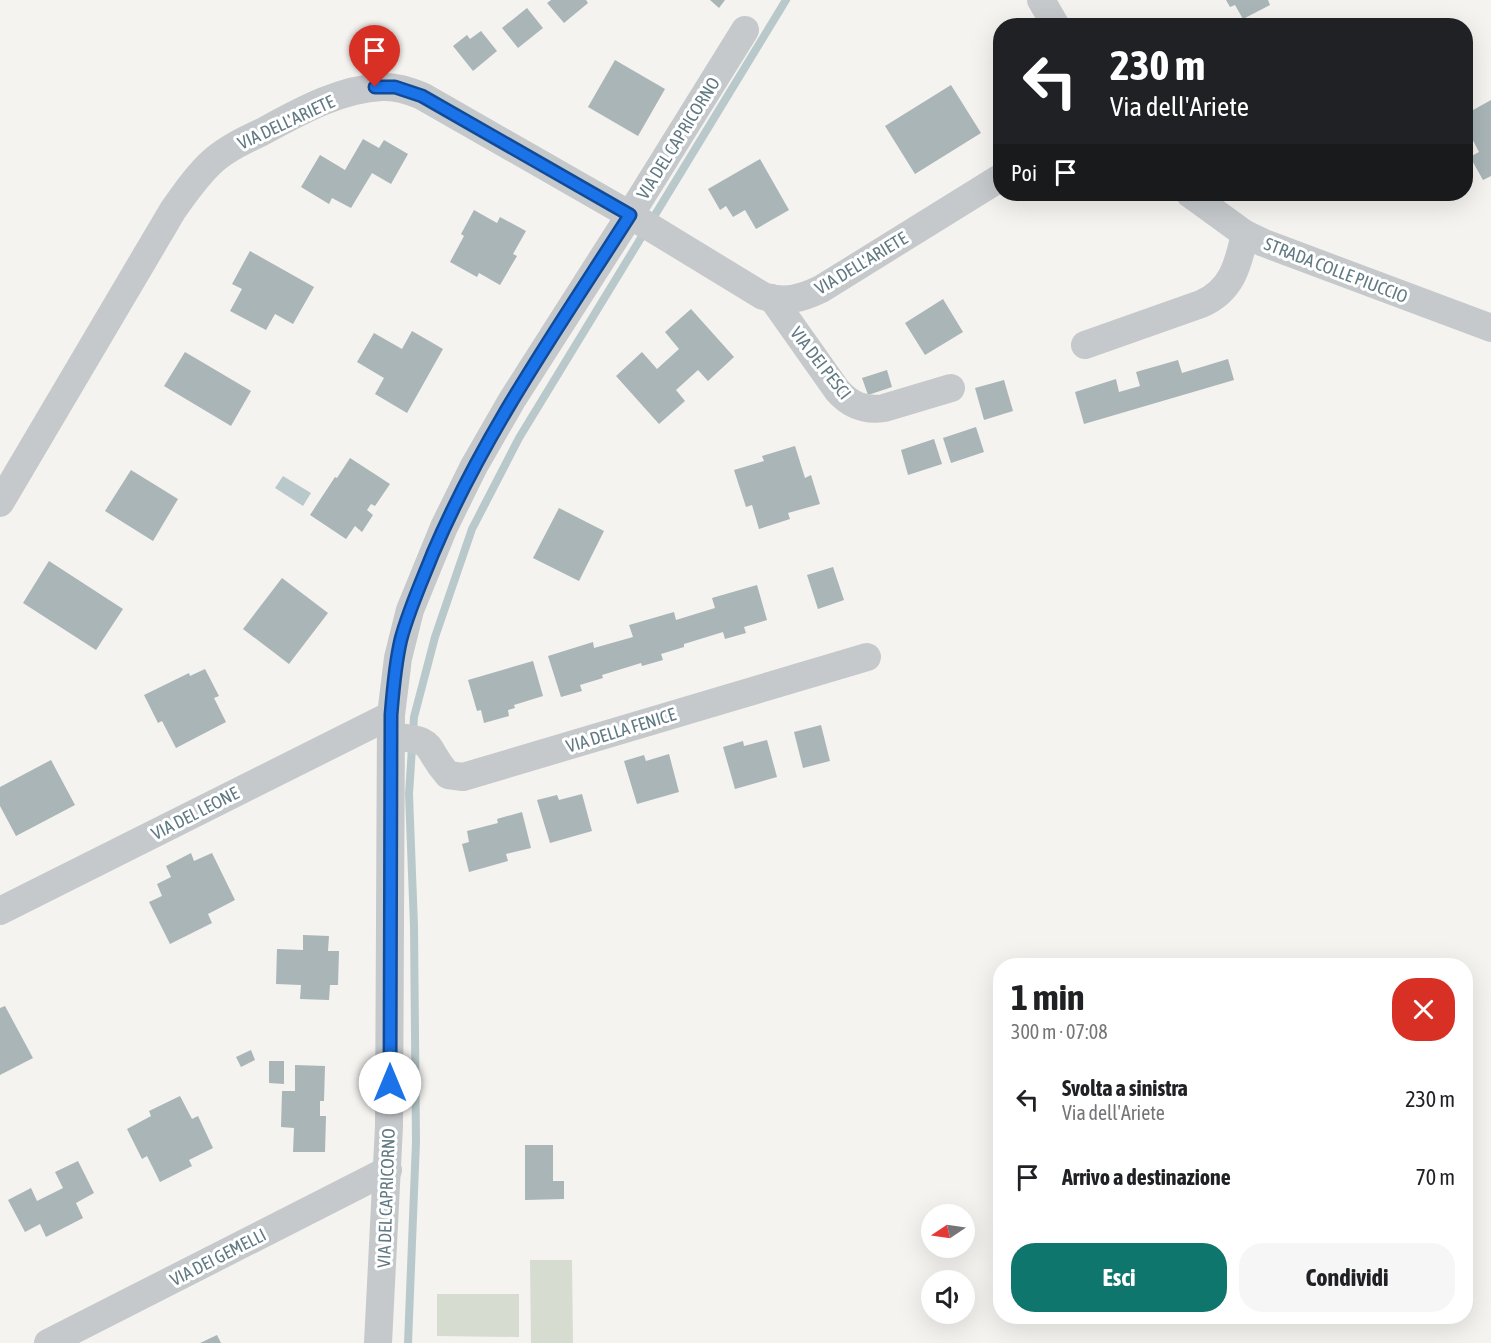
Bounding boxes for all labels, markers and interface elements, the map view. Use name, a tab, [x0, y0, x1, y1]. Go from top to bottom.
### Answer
pin	[349, 25, 400, 87]
icon: arrive	[358, 34, 391, 67]
text: 230 m	[1110, 41, 1205, 89]
icon: left	[1011, 42, 1089, 120]
street label: VIA DEL CAPRICORNO	[632, 73, 724, 203]
street label: VIA DELL'ARIETE	[234, 90, 338, 154]
text: Via dell'Ariete	[1110, 91, 1249, 122]
icon: arrive	[1049, 156, 1082, 189]
text: Poi	[1011, 160, 1037, 186]
street label: VIA DELL'ARIETE	[811, 227, 911, 299]
street label: STRADA COLLE PIUCCIO	[1261, 233, 1411, 307]
street label: VIA DEI PESCI	[786, 323, 856, 403]
street label: VIA DELLA FENICE	[564, 703, 679, 757]
street label: VIA DEL LEONE	[148, 782, 243, 844]
text: 1 min	[1011, 976, 1085, 1018]
button: close	[1392, 978, 1455, 1041]
text: 300 m · 07:08	[1011, 1020, 1108, 1043]
position arrow	[358, 1051, 422, 1115]
text: Svolta a sinistra	[1062, 1075, 1188, 1101]
icon: left	[1011, 1083, 1044, 1116]
text: 230 m	[1405, 1086, 1455, 1112]
text: Via dell'Ariete	[1062, 1101, 1165, 1124]
street label: VIA DEL CAPRICORNO	[373, 1128, 399, 1268]
icon: arrive	[1011, 1161, 1044, 1194]
text: Arrivo a destinazione	[1062, 1164, 1231, 1190]
text: 70 m	[1415, 1164, 1455, 1190]
north arrow	[921, 1204, 975, 1258]
map controls	[921, 1204, 975, 1324]
street label: VIA DEI GEMELLI	[166, 1224, 270, 1290]
button: Esci	[1011, 1243, 1227, 1312]
button: Condividi	[1239, 1243, 1455, 1312]
button: sound	[921, 1270, 975, 1324]

